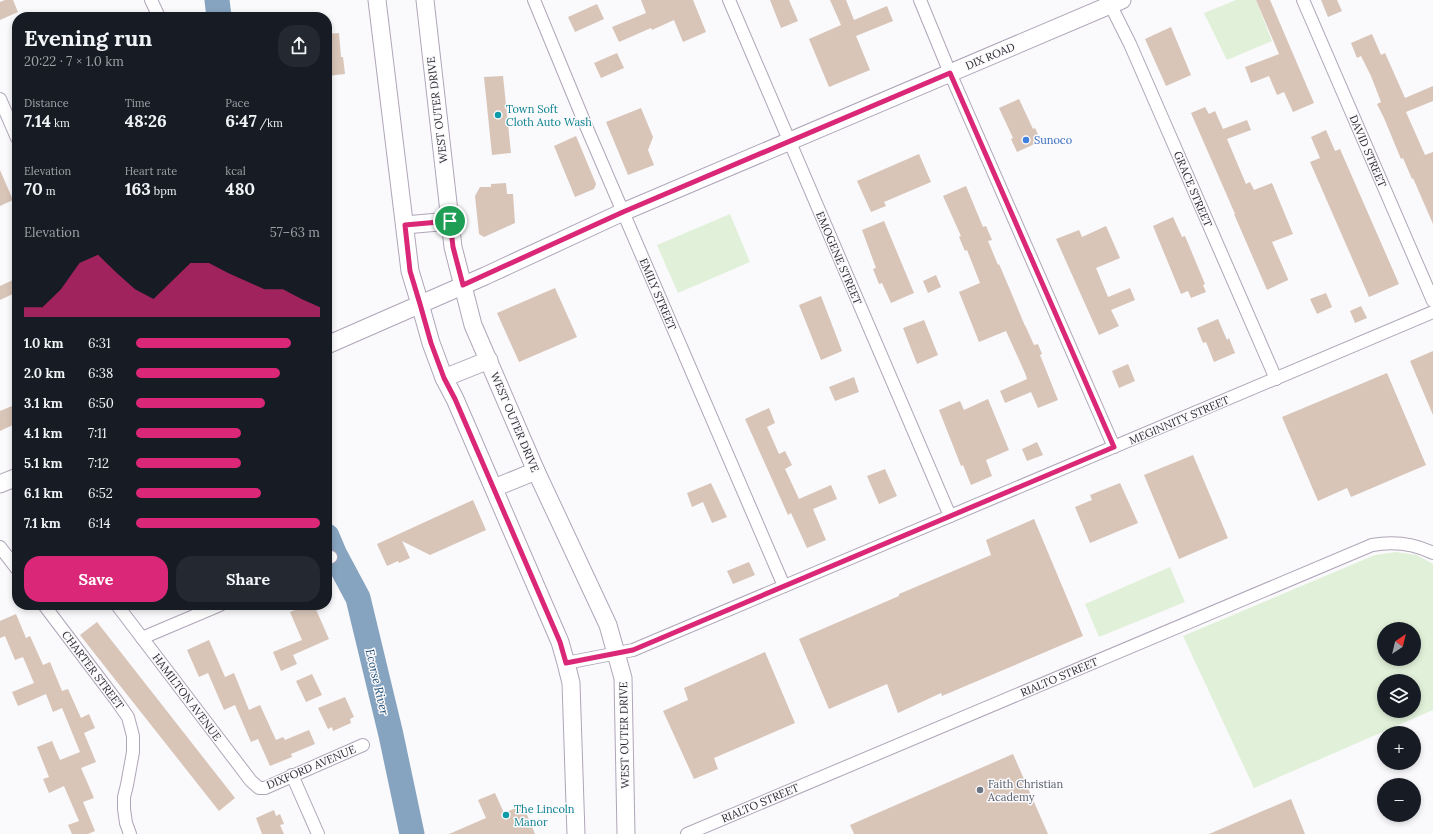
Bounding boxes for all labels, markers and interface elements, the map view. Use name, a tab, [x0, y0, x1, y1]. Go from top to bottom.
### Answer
text: Evening run	[24, 24, 152, 52]
button: share	[278, 25, 320, 67]
street label: DIX ROAD	[963, 39, 1017, 73]
text: 20:22 · 7 × 1.0 km	[24, 53, 124, 70]
street label: WEST OUTER DRIVE	[423, 56, 450, 164]
text: Distance	[24, 96, 69, 110]
text: Time	[125, 96, 151, 110]
text: Pace	[225, 96, 249, 110]
place label: Town Soft Cloth Auto Wash	[506, 102, 592, 129]
text: 7.14	[24, 110, 51, 132]
text: 48:26	[125, 110, 167, 132]
text: 6:47	[225, 110, 257, 132]
marker: Town Soft Cloth Auto Wash	[493, 110, 503, 120]
street label: DAVID STREET	[1346, 113, 1390, 189]
text: km	[51, 116, 70, 130]
text: /km	[257, 116, 283, 130]
place label: Sunoco	[1034, 133, 1072, 147]
marker: Sunoco	[1021, 135, 1031, 145]
street label: GRACE STREET	[1171, 149, 1215, 229]
text: Elevation	[24, 164, 71, 178]
text: Heart rate	[125, 164, 177, 178]
text: kcal	[225, 164, 246, 178]
text: 70	[24, 178, 43, 200]
text: 163	[125, 178, 151, 200]
text: 480	[225, 178, 255, 200]
text: m	[43, 184, 56, 198]
text: bpm	[151, 184, 177, 198]
pin	[433, 204, 467, 238]
street label: EMOGENE STREET	[813, 209, 865, 307]
icon: arrive	[439, 210, 461, 232]
text: Elevation	[24, 224, 80, 241]
text: 57–63 m	[270, 224, 320, 241]
street label: EMILY STREET	[637, 256, 679, 332]
text: 1.0 km	[24, 335, 63, 352]
text: 6:31	[88, 335, 111, 352]
text: 2.0 km	[24, 365, 65, 382]
text: 6:38	[88, 365, 113, 382]
street label: WEST OUTER DRIVE	[488, 370, 542, 474]
street label: MEGINNITY STREET	[1127, 393, 1231, 447]
text: 3.1 km	[24, 395, 63, 412]
text: 6:50	[88, 395, 114, 412]
text: 4.1 km	[24, 425, 63, 442]
text: 7:11	[88, 425, 107, 442]
text: 5.1 km	[24, 455, 62, 472]
text: 7:12	[88, 455, 109, 472]
text: 6.1 km	[24, 485, 63, 502]
text: 6:52	[88, 485, 113, 502]
text: 7.1 km	[24, 515, 61, 532]
text: 6:14	[88, 515, 111, 532]
button: Save	[24, 556, 168, 602]
button: Share	[176, 556, 320, 602]
north arrow	[1377, 622, 1421, 666]
map controls	[1377, 622, 1421, 822]
street label: CHARTER STREET	[59, 628, 127, 712]
water label: Ecorse River	[363, 647, 393, 717]
street label: HAMILTON AVENUE	[150, 651, 225, 744]
street label: RIALTO STREET	[1018, 654, 1100, 700]
button: layers	[1377, 674, 1421, 718]
street label: WEST OUTER DRIVE	[616, 681, 632, 789]
button: +	[1377, 726, 1421, 770]
street label: DIXFORD AVENUE	[264, 742, 358, 792]
place label: Faith Christian Academy	[987, 777, 1064, 804]
button: −	[1377, 778, 1421, 822]
street label: RIALTO STREET	[719, 780, 801, 826]
marker: Faith Christian Academy	[975, 785, 985, 795]
place label: The Lincoln Manor	[514, 802, 575, 829]
marker: The Lincoln Manor	[501, 810, 511, 820]

